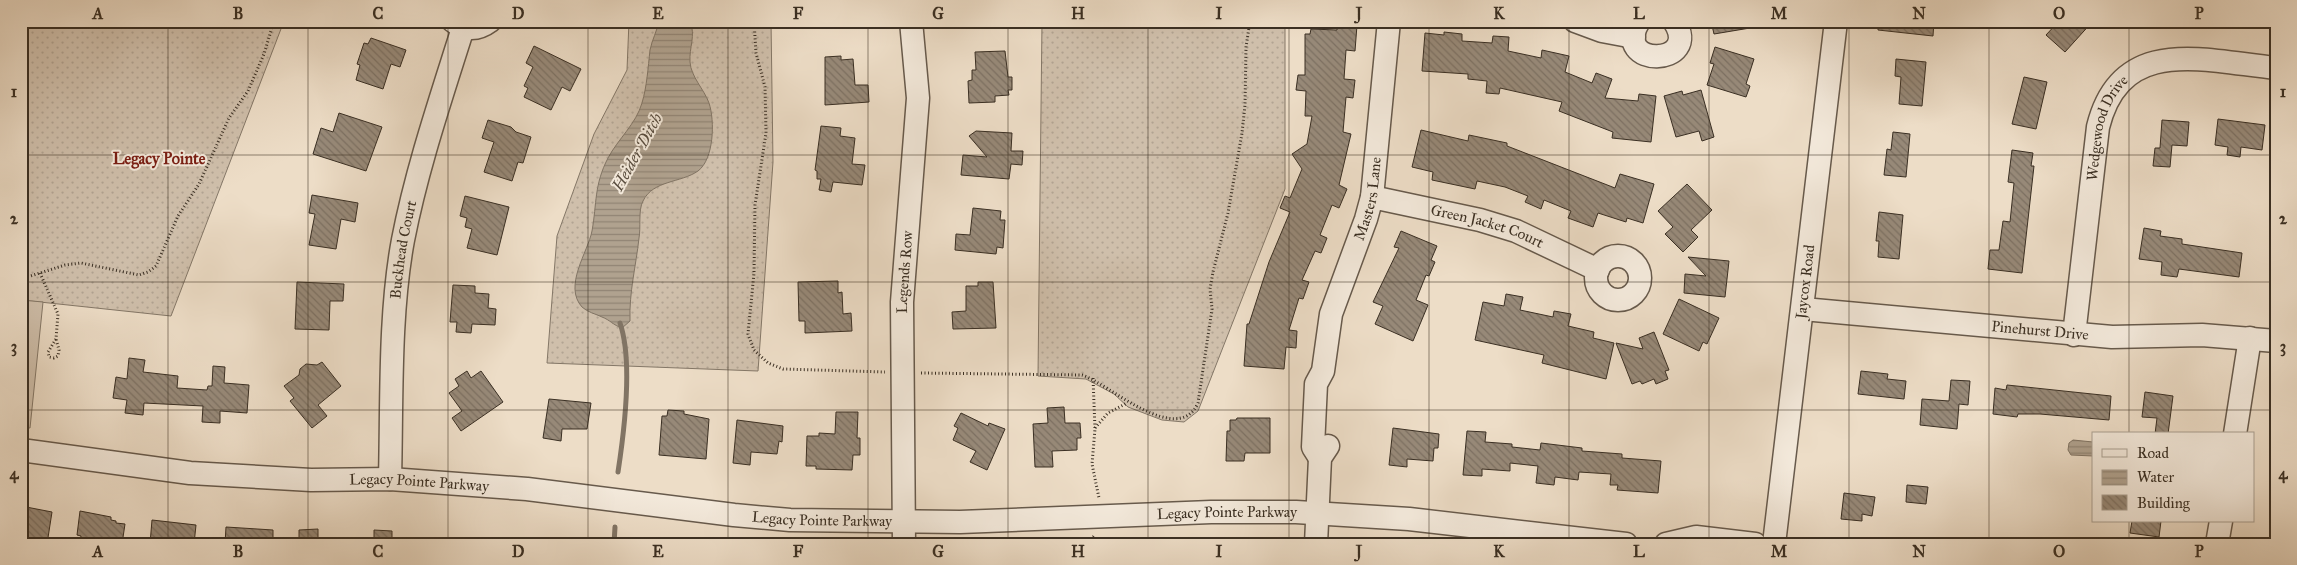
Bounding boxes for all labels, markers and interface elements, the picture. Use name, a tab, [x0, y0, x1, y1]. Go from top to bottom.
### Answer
text: A	[92, 4, 104, 23]
text: B	[233, 4, 243, 23]
text: C	[373, 4, 384, 23]
text: D	[512, 4, 525, 23]
text: E	[652, 4, 664, 23]
text: F	[793, 4, 804, 23]
text: G	[932, 4, 944, 23]
text: H	[1071, 4, 1085, 23]
text: I	[1216, 4, 1223, 23]
text: J	[1354, 4, 1363, 24]
text: K	[1493, 4, 1505, 23]
text: L	[1633, 4, 1645, 23]
text: M	[1771, 4, 1788, 23]
text: N	[1912, 4, 1926, 23]
text: O	[2053, 4, 2065, 23]
text: P	[2194, 4, 2204, 23]
street label: Wedgewood Drive	[2083, 71, 2131, 182]
text: 1	[11, 82, 18, 101]
text: 1	[2280, 82, 2287, 101]
water label: Heider Ditch	[607, 110, 666, 195]
district label: Legacy Pointe	[113, 149, 206, 169]
street label: Masters Lane	[1350, 156, 1385, 243]
street label: Buckhead Court	[386, 198, 421, 300]
street label: Green Jacket Court	[1429, 201, 1547, 252]
text: 2	[10, 209, 19, 228]
text: 2	[2279, 209, 2288, 228]
street label: Legends Row	[893, 230, 917, 314]
street label: Jaycox Road	[1792, 243, 1818, 322]
street label: Pinehurst Drive	[1991, 317, 2089, 344]
text: 3	[11, 337, 17, 357]
text: 3	[2280, 337, 2286, 357]
legend	[2092, 432, 2254, 522]
text: Road	[2137, 444, 2169, 462]
text: 4	[10, 464, 20, 484]
text: 4	[2279, 464, 2289, 484]
text: Water	[2137, 468, 2174, 486]
street label: Legacy Pointe Parkway	[349, 470, 491, 495]
text: Building	[2137, 494, 2191, 512]
street label: Legacy Pointe Parkway	[1156, 503, 1298, 523]
street label: Legacy Pointe Parkway	[751, 508, 893, 530]
text: A	[92, 542, 104, 561]
text: B	[233, 542, 243, 561]
text: C	[373, 542, 384, 561]
text: D	[512, 542, 525, 561]
text: E	[652, 542, 664, 561]
text: F	[793, 542, 804, 561]
text: G	[932, 542, 944, 561]
text: H	[1071, 542, 1085, 561]
text: I	[1216, 542, 1223, 561]
text: J	[1354, 542, 1363, 562]
text: K	[1493, 542, 1505, 561]
text: L	[1633, 542, 1645, 561]
text: M	[1771, 542, 1788, 561]
text: N	[1912, 542, 1926, 561]
text: O	[2053, 542, 2065, 561]
text: P	[2194, 542, 2204, 561]

